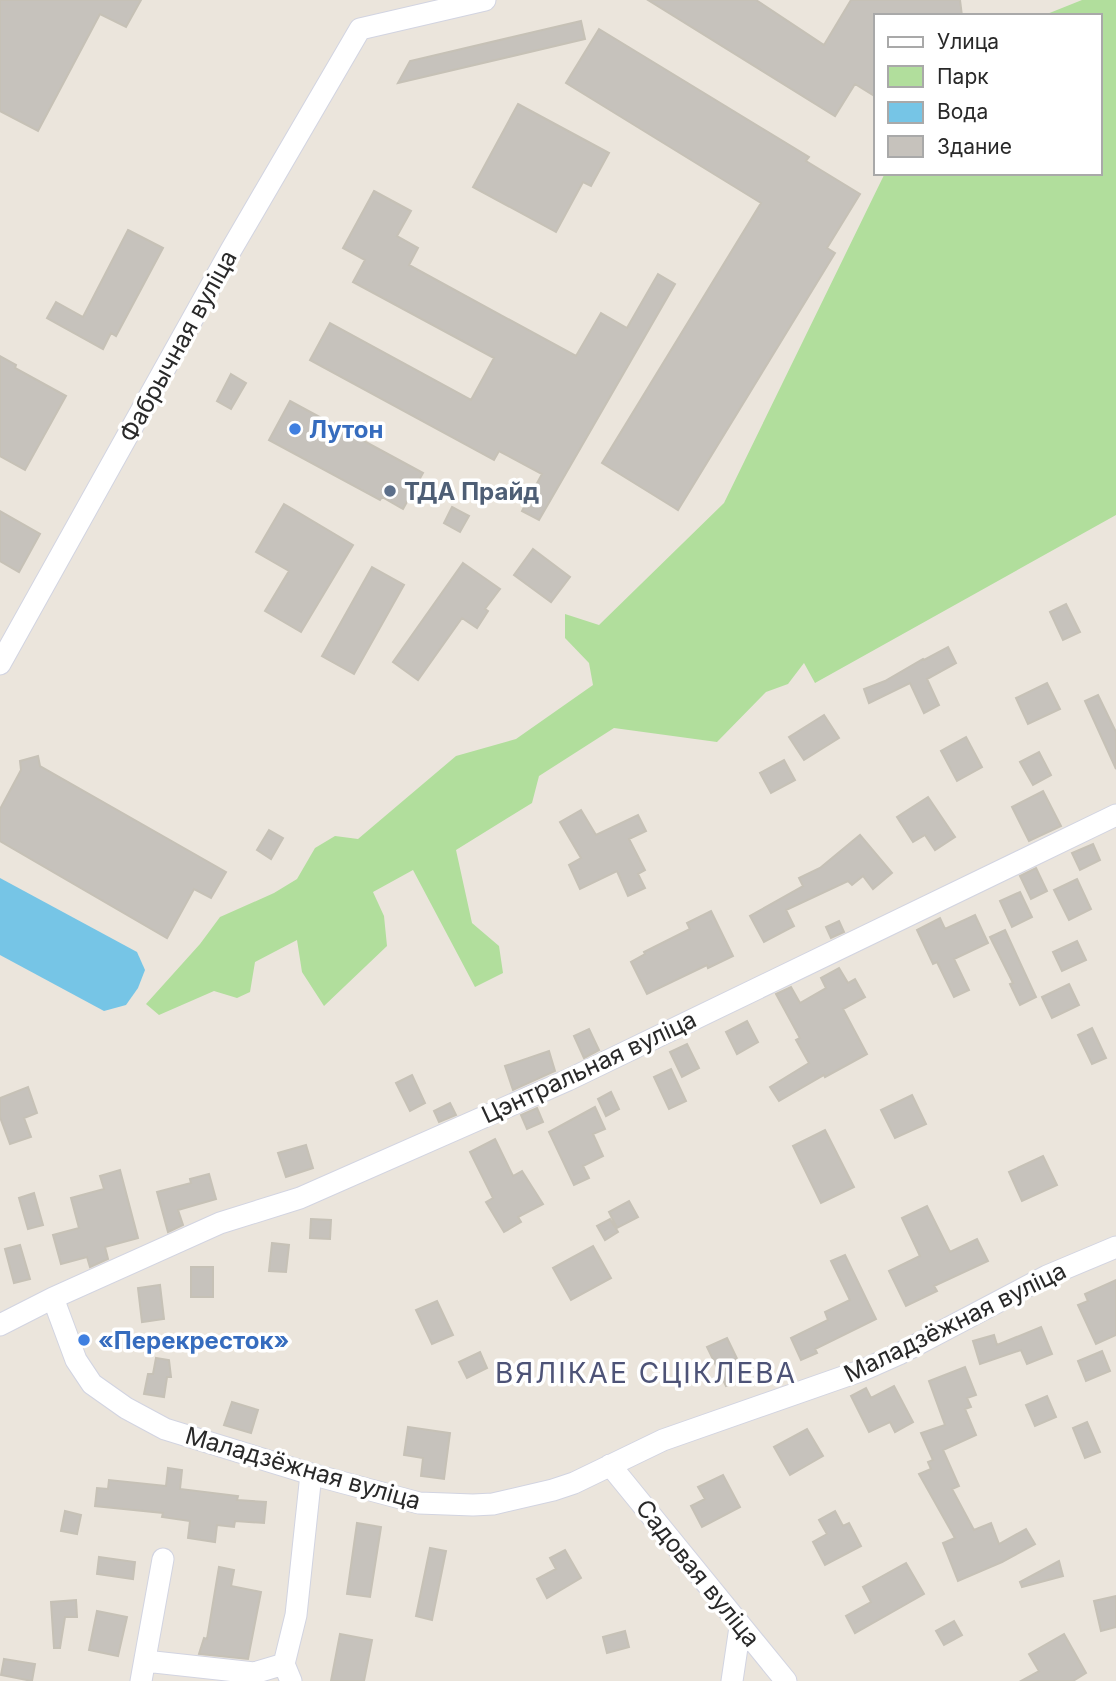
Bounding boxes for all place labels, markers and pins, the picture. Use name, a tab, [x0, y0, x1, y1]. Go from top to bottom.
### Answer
place label: Лутон	[309, 415, 383, 444]
marker: Лутон	[287, 421, 303, 437]
place label: ТДА Прайд	[404, 477, 539, 506]
marker: ТДА Прайд	[382, 483, 398, 499]
place label: «Перекресток»	[98, 1326, 289, 1355]
marker: «Перекресток»	[76, 1332, 92, 1348]

